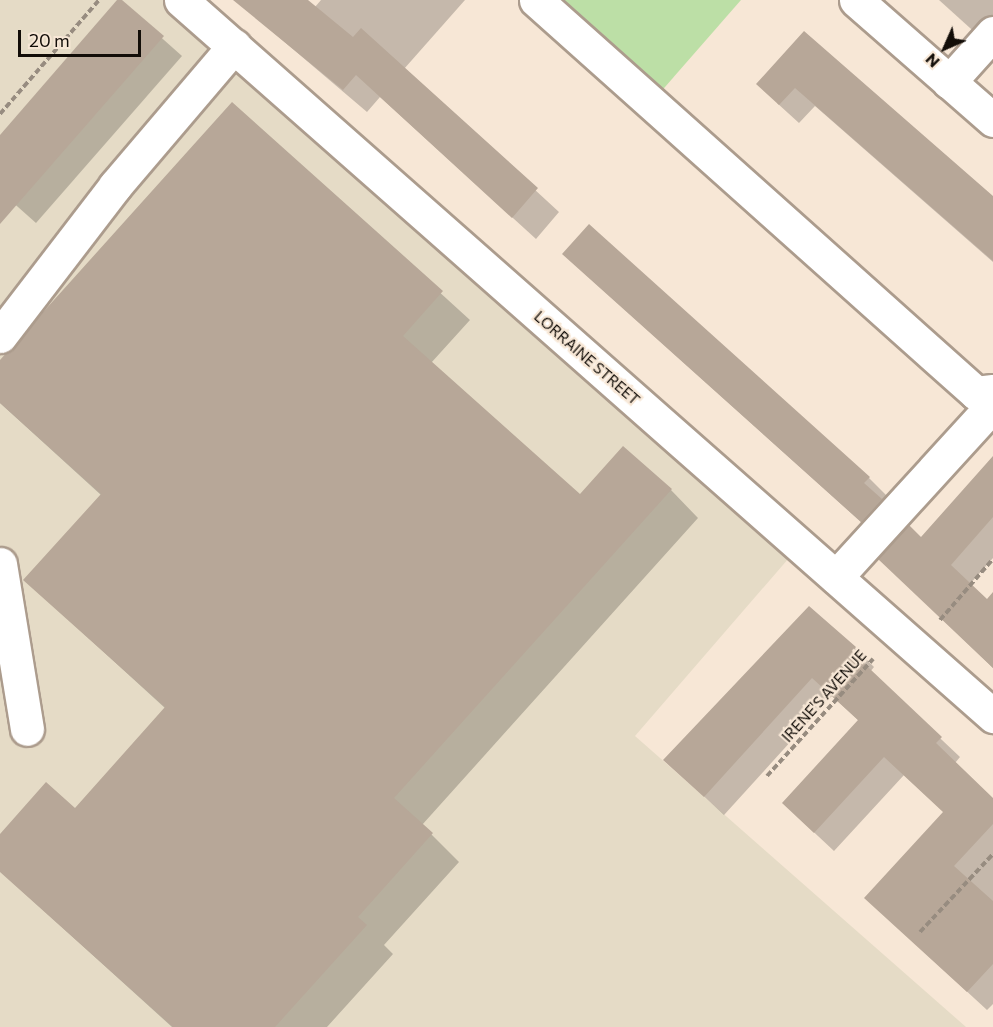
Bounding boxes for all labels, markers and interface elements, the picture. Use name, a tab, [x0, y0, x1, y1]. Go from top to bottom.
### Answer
scale bar	[21, 18, 144, 56]
north arrow	[915, 18, 975, 78]
text: 20 m	[29, 29, 70, 51]
text: N	[921, 50, 943, 72]
street label: LORRAINE STREET	[531, 307, 643, 409]
street label: IRENE'S AVENUE	[778, 646, 870, 746]

